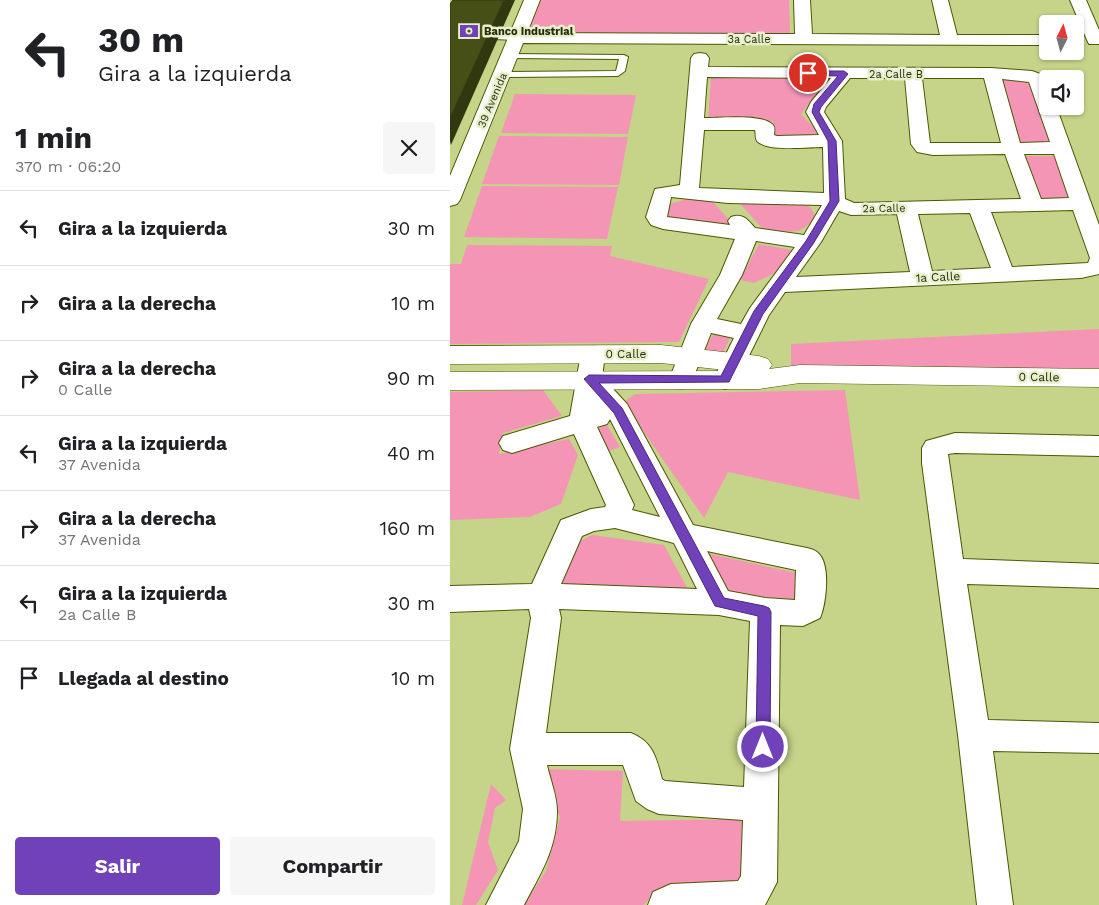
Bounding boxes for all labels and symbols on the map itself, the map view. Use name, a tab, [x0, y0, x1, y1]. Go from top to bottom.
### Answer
north arrow	[1039, 15, 1084, 60]
bank icon: Banco Industrial	[458, 20, 480, 42]
place label: Banco Industrial	[484, 25, 574, 38]
street label: 3a Calle	[728, 33, 771, 46]
pin	[787, 52, 829, 94]
street label: 2a Calle B	[869, 68, 923, 81]
street label: 39 Avenida	[475, 71, 510, 130]
street label: 2a Calle	[862, 202, 906, 215]
street label: 1a Calle	[915, 269, 961, 285]
street label: 0 Calle	[606, 347, 646, 361]
street label: 0 Calle	[1018, 370, 1060, 384]
position arrow	[736, 720, 788, 772]

